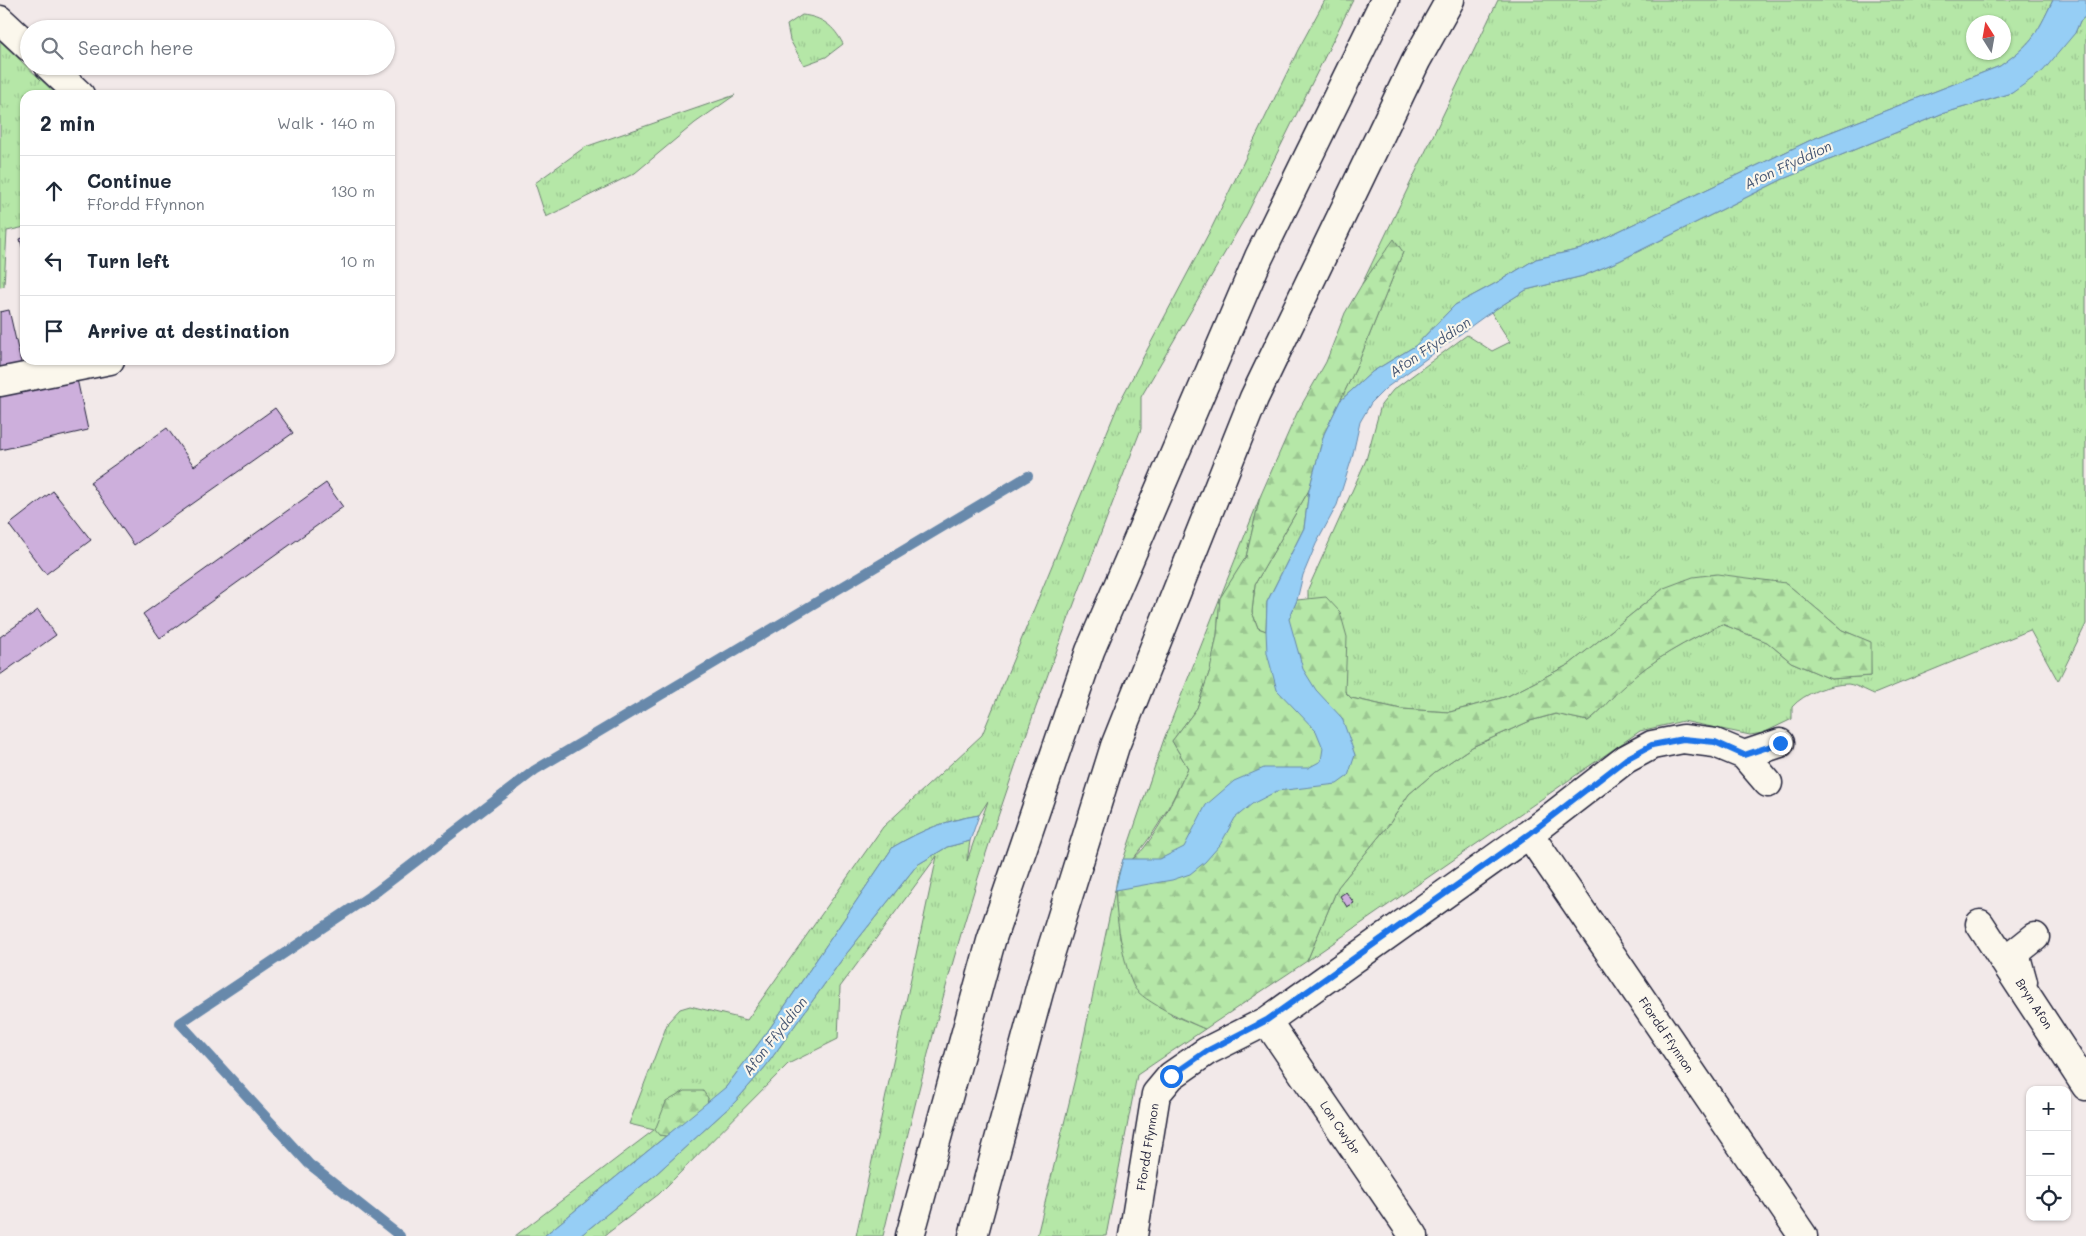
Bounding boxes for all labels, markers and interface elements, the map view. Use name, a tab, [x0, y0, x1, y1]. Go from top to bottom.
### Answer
north arrow	[1966, 15, 2011, 60]
search box	[20, 20, 395, 75]
icon: search	[38, 34, 66, 62]
text: Search here	[78, 35, 194, 60]
text: 2 min	[40, 109, 95, 136]
text: Walk · 140 m	[277, 112, 375, 133]
water label: Afon Ffyddion	[1741, 136, 1835, 193]
text: Continue	[87, 168, 172, 193]
icon: ahead	[40, 177, 68, 205]
text: 130 m	[331, 180, 375, 201]
text: Ffordd Ffynnon	[87, 193, 205, 214]
icon: left	[40, 247, 68, 275]
text: Turn left	[87, 248, 170, 273]
text: 10 m	[340, 250, 375, 271]
water label: Afon Ffyddion	[1385, 312, 1474, 381]
icon: arrive	[40, 317, 68, 345]
text: Arrive at destination	[87, 318, 290, 343]
route end	[1769, 732, 1792, 755]
street label: Bryn Afon	[2013, 975, 2057, 1032]
water label: Afon Ffyddion	[738, 992, 811, 1079]
street label: Ffordd Ffynnon	[1636, 993, 1698, 1076]
route start	[1160, 1065, 1183, 1088]
map controls	[2026, 1086, 2071, 1221]
button: +	[2026, 1086, 2071, 1131]
street label: Lon Cwybr	[1317, 1097, 1365, 1158]
street label: Ffordd Ffynnon	[1132, 1102, 1162, 1192]
button: −	[2026, 1131, 2071, 1176]
button: locate	[2026, 1176, 2071, 1221]

